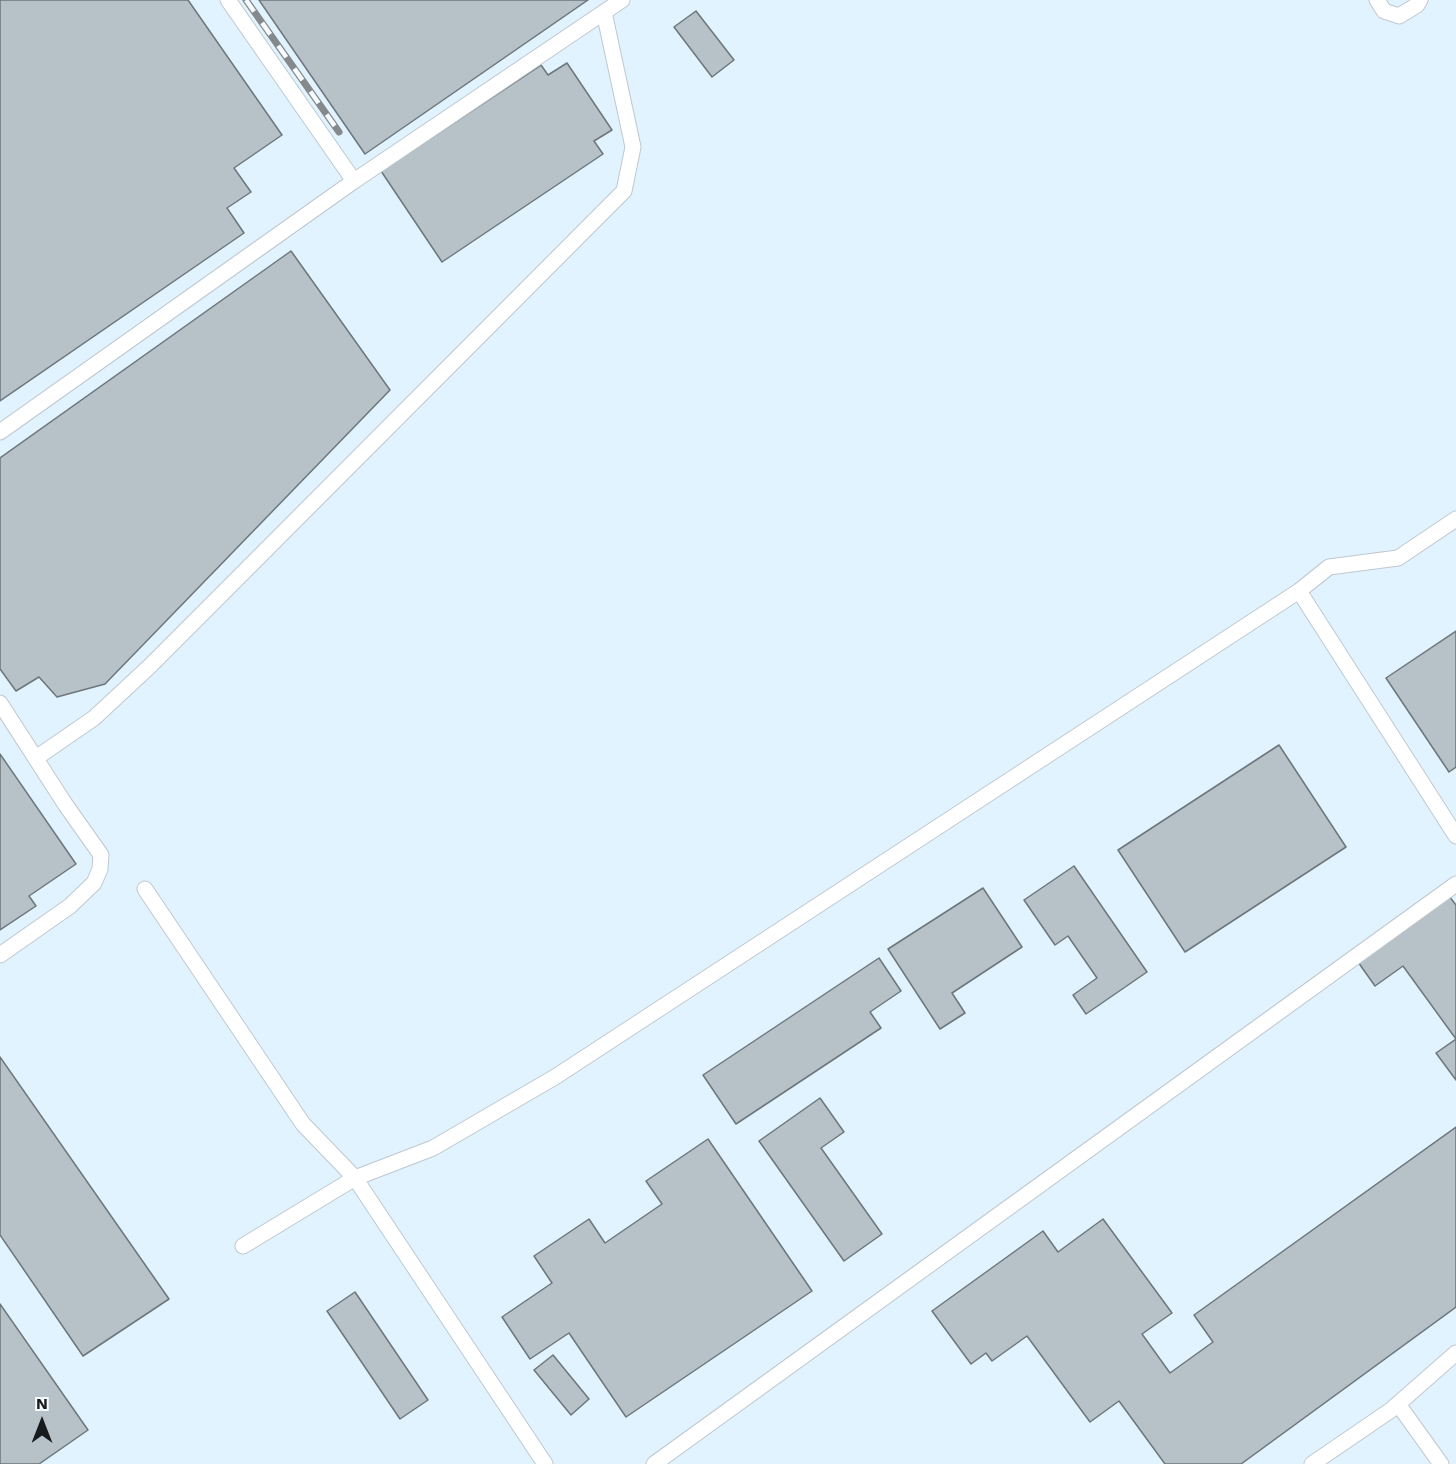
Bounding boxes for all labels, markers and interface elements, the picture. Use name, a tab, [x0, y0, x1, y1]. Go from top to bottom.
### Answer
north arrow	[12, 1392, 72, 1452]
text: N	[36, 1394, 48, 1413]

